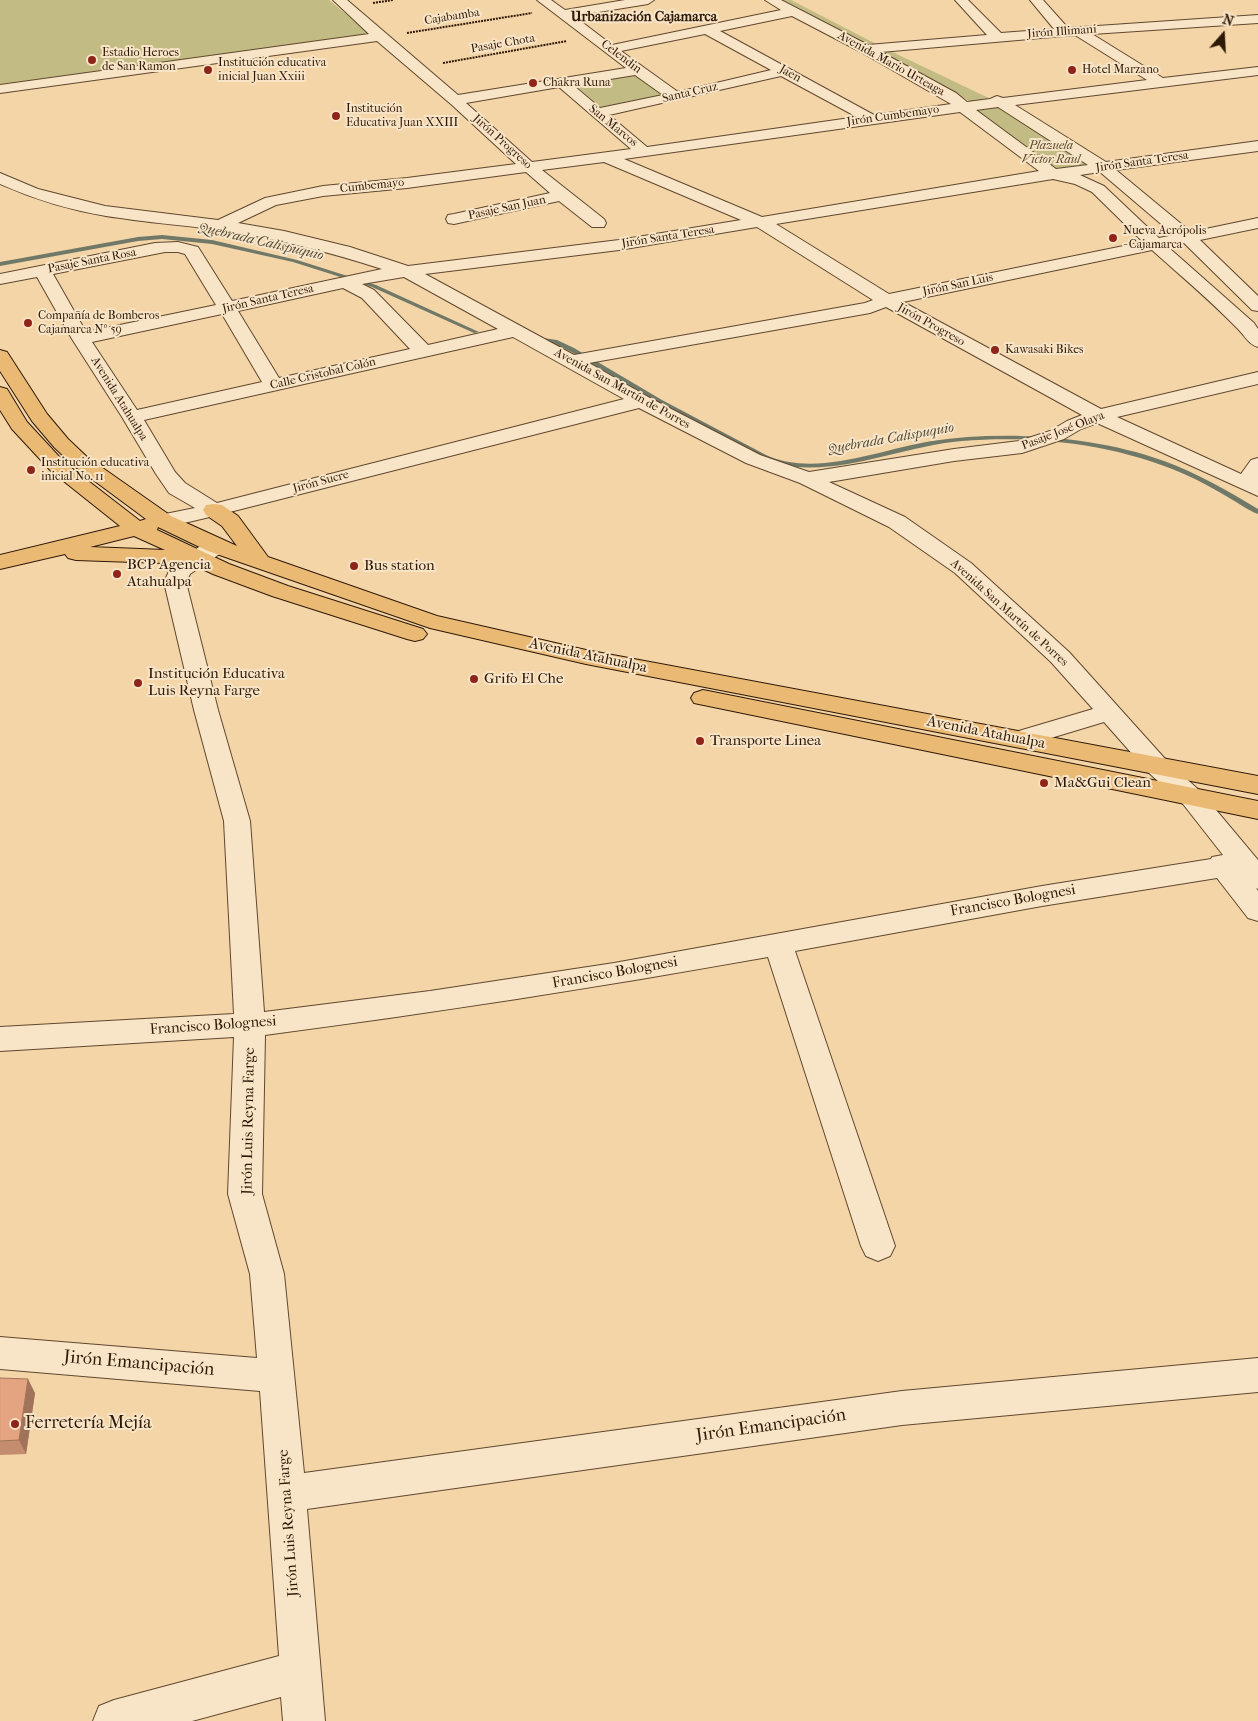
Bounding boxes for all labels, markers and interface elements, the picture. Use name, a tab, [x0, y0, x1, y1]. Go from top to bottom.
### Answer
street label: Cajabamba	[423, 6, 481, 28]
district label: Urbanización Cajamarca	[571, 10, 717, 26]
north arrow	[1198, 10, 1248, 60]
text: N	[1220, 11, 1236, 30]
street label: Jirón Illimani	[1027, 22, 1097, 42]
street label: Avenida Mario Urteaga	[835, 29, 947, 99]
street label: Pasaje Chota	[470, 31, 536, 57]
street label: Celendin	[598, 37, 644, 77]
place label: Estadio Heroes de San Ramon	[102, 46, 179, 74]
marker: Estadio Heroes de San Ramon	[86, 54, 98, 66]
place label: Institución educativa inicial Juan Xxiii	[218, 56, 326, 84]
street label: Jaen	[777, 62, 803, 86]
place label: Hotel Marzano	[1082, 63, 1159, 77]
marker: Institución educativa inicial Juan Xxiii	[202, 64, 214, 76]
marker: Hotel Marzano	[1066, 64, 1078, 76]
place label: Chakra Runa	[543, 76, 611, 90]
marker: Chakra Runa	[527, 77, 539, 89]
street label: Santa Cruz	[661, 80, 719, 106]
place label: Institución Educativa Juan XXIII	[346, 102, 458, 130]
street label: San Marcos	[586, 102, 640, 150]
street label: Jirón Cumbemayo	[846, 102, 940, 130]
marker: Institución Educativa Juan XXIII	[330, 110, 342, 122]
street label: Jirón Progreso	[469, 112, 535, 172]
park label: Plazuela Victor Raul	[1022, 139, 1080, 167]
street label: Jirón Santa Teresa	[1095, 148, 1189, 176]
street label: Cumbemayo	[339, 175, 405, 197]
street label: Pasaje San Juan	[467, 193, 547, 223]
water label: Quebrada Calispuquio	[197, 219, 325, 265]
street label: Jirón Santa Teresa	[621, 223, 715, 251]
place label: Nueva Acrópolis - Cajamarca	[1123, 224, 1206, 252]
marker: Nueva Acrópolis - Cajamarca	[1107, 232, 1119, 244]
street label: Pasaje Santa Rosa	[47, 245, 137, 277]
street label: Jirón San Luis	[921, 270, 995, 300]
street label: Jirón Santa Teresa	[221, 281, 315, 317]
street label: Jirón Progreso	[895, 301, 967, 349]
place label: Compañía de Bomberos Cajamarca Nº 59	[38, 309, 159, 337]
marker: Compañía de Bomberos Cajamarca Nº 59	[22, 317, 34, 329]
place label: Kawasaki Bikes	[1005, 343, 1084, 357]
marker: Kawasaki Bikes	[989, 344, 1001, 356]
street label: Avenida San Martín de Porres	[552, 346, 692, 432]
street label: Avenida Atahualpa	[87, 354, 151, 444]
street label: Calle Cristobal Colón	[269, 355, 377, 393]
street label: Pasaje José Olaya	[1020, 409, 1106, 453]
water label: Quebrada Calispuquio	[827, 420, 955, 458]
place label: Institución educativa inicial No. 11	[41, 456, 149, 484]
marker: Institución educativa inicial No. 11	[25, 464, 37, 476]
street label: Jirón Sucre	[291, 468, 351, 496]
place label: BCP Agencia Atahualpa	[127, 556, 211, 591]
street label: Avenida San Martín de Porres	[947, 556, 1071, 670]
place label: Bus station	[364, 557, 435, 575]
marker: Bus station	[348, 560, 360, 572]
marker: BCP Agencia Atahualpa	[111, 568, 123, 580]
street label: Avenida Atahualpa	[527, 635, 649, 677]
place label: Institución Educativa Luis Reyna Farge	[148, 665, 285, 700]
place label: Grifo El Che	[484, 670, 563, 688]
marker: Grifo El Che	[468, 673, 480, 685]
marker: Institución Educativa Luis Reyna Farge	[132, 677, 144, 689]
street label: Avenida Atahualpa	[925, 713, 1047, 753]
place label: Transporte Linea	[710, 732, 821, 750]
marker: Transporte Linea	[694, 735, 706, 747]
place label: Ma&Gui Clean	[1054, 774, 1151, 792]
marker: Ma&Gui Clean	[1038, 777, 1050, 789]
street label: Francisco Bolognesi	[949, 881, 1077, 921]
street label: Francisco Bolognesi	[551, 953, 679, 993]
street label: Francisco Bolognesi	[149, 1013, 277, 1039]
street label: Jirón Luis Reyna Farge	[239, 1047, 259, 1195]
street label: Jirón Emancipación	[63, 1347, 215, 1381]
street label: Jirón Emancipación	[695, 1405, 847, 1447]
place label: Ferretería Mejía	[25, 1413, 151, 1435]
marker: Ferretería Mejía	[9, 1418, 21, 1430]
street label: Jirón Luis Reyna Farge	[275, 1449, 303, 1597]

